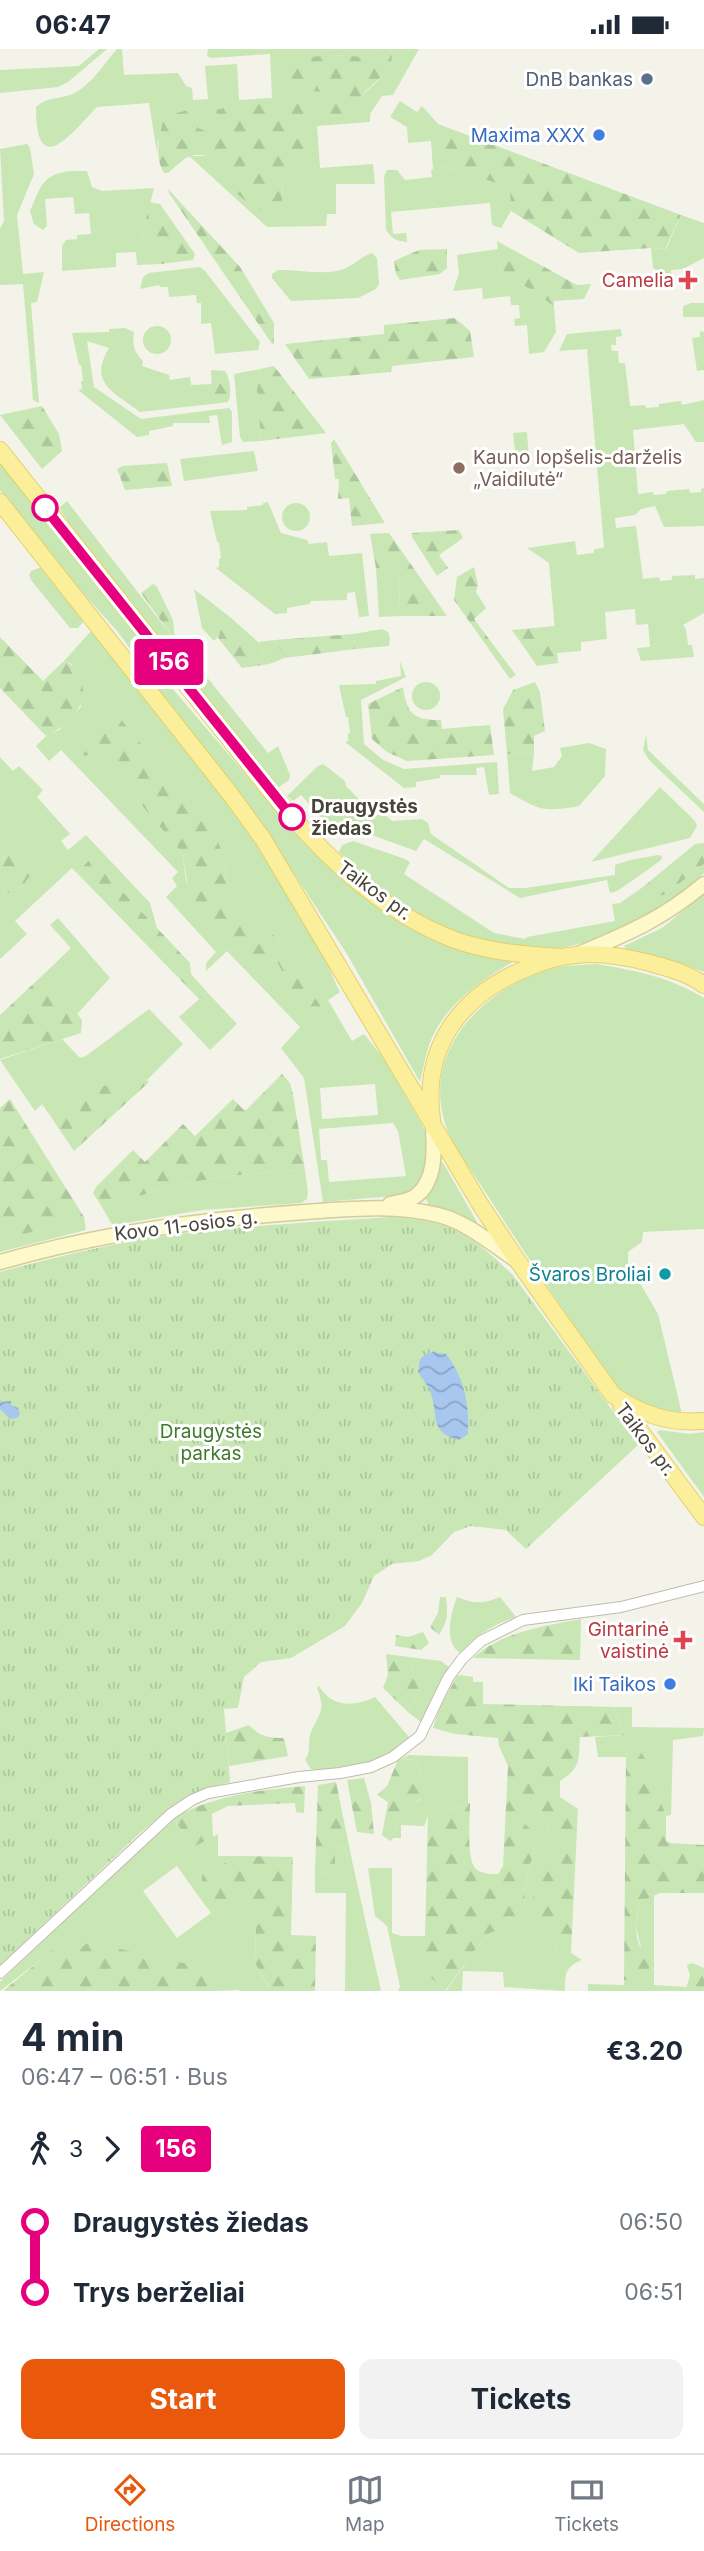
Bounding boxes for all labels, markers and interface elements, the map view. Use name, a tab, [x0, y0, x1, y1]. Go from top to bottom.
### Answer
text: 06:47	[35, 9, 111, 40]
place label: DnB bankas	[525, 68, 633, 91]
marker: DnB bankas	[639, 71, 655, 87]
place label: Maxima XXX	[471, 124, 585, 147]
marker: Maxima XXX	[591, 127, 607, 143]
place label: Camelia	[602, 269, 674, 292]
marker: Camelia	[680, 272, 696, 288]
place label: Kauno lopšelis-darželis „Vaidilutė“	[473, 446, 682, 491]
marker: Kauno lopšelis-darželis „Vaidilutė“	[451, 460, 467, 476]
unlabelled marker	[32, 495, 58, 521]
line badge: 156	[129, 639, 209, 685]
text: 156	[148, 647, 190, 676]
place label: Draugystės žiedas	[311, 795, 418, 840]
marker: Draugystės žiedas	[279, 804, 305, 830]
street label: Taikos pr.	[333, 856, 416, 925]
street label: Kovo 11-osios g.	[113, 1205, 259, 1246]
place label: Švaros Broliai	[529, 1263, 651, 1286]
marker: Švaros Broliai	[657, 1266, 673, 1282]
street label: Taikos pr.	[611, 1398, 681, 1481]
park label: Draugystės parkas	[160, 1420, 262, 1465]
place label: Gintarinė vaistinė	[588, 1618, 669, 1663]
marker: Gintarinė vaistinė	[675, 1632, 691, 1648]
place label: Iki Taikos	[573, 1673, 656, 1696]
marker: Iki Taikos	[662, 1676, 678, 1692]
text: 4 min	[21, 2014, 124, 2060]
text: €3.20	[606, 2035, 683, 2066]
text: 06:47 – 06:51 · Bus	[21, 2063, 228, 2091]
icon: walk	[21, 2130, 59, 2168]
icon: forward	[93, 2130, 131, 2168]
text: 156	[155, 2134, 197, 2163]
text: 3	[69, 2135, 83, 2163]
text: Draugystės žiedas	[73, 2207, 309, 2238]
text: 06:50	[619, 2208, 683, 2236]
text: Trys berželiai	[73, 2277, 245, 2308]
text: 06:51	[624, 2278, 683, 2306]
button: Start	[21, 2359, 345, 2439]
button: Tickets	[359, 2359, 683, 2439]
tab: Directions	[85, 2471, 175, 2536]
tab: Map	[345, 2471, 385, 2536]
tab: Tickets	[554, 2471, 619, 2536]

